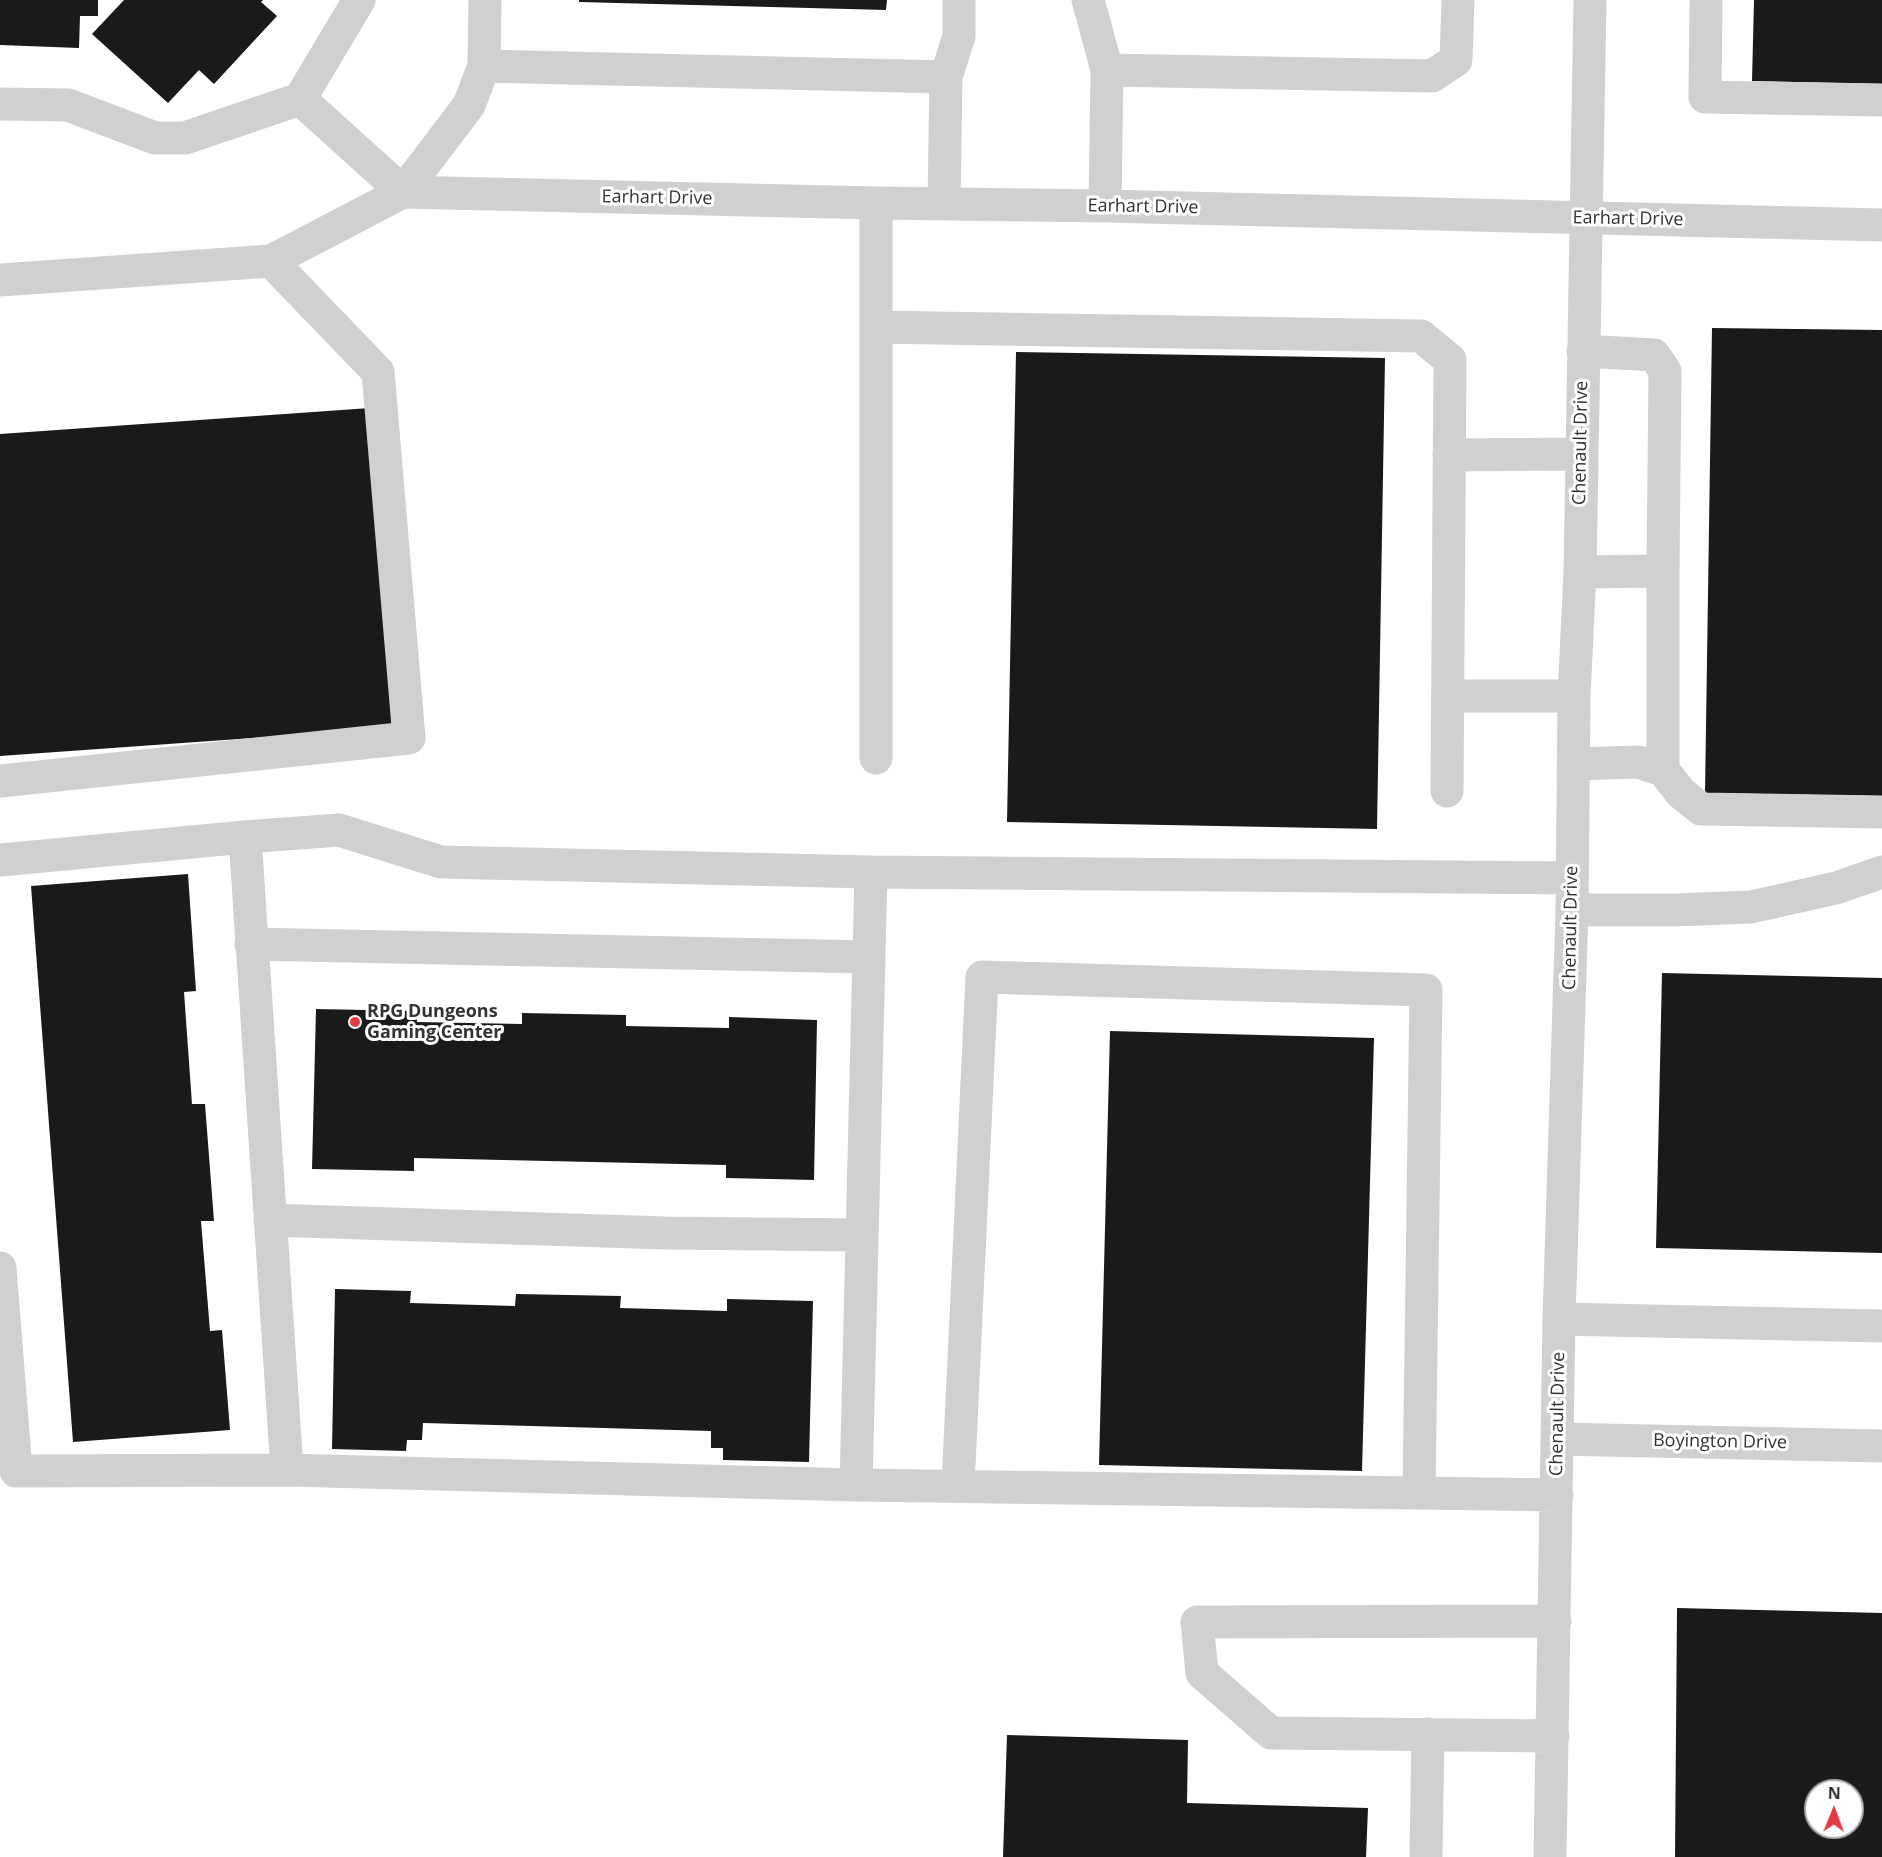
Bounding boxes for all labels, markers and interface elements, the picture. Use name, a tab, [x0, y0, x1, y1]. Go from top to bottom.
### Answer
street label: Earhart Drive	[601, 186, 713, 210]
street label: Earhart Drive	[1087, 195, 1199, 219]
street label: Earhart Drive	[1572, 207, 1684, 231]
street label: Chenault Drive	[1569, 381, 1593, 505]
street label: Chenault Drive	[1559, 866, 1583, 990]
place label: RPG Dungeons Gaming Center	[367, 1001, 501, 1044]
marker: RPG Dungeons Gaming Center	[348, 1015, 362, 1029]
street label: Chenault Drive	[1546, 1352, 1570, 1476]
street label: Boyington Drive	[1653, 1430, 1787, 1454]
north arrow	[1804, 1779, 1864, 1839]
text: N	[1828, 1782, 1841, 1804]

